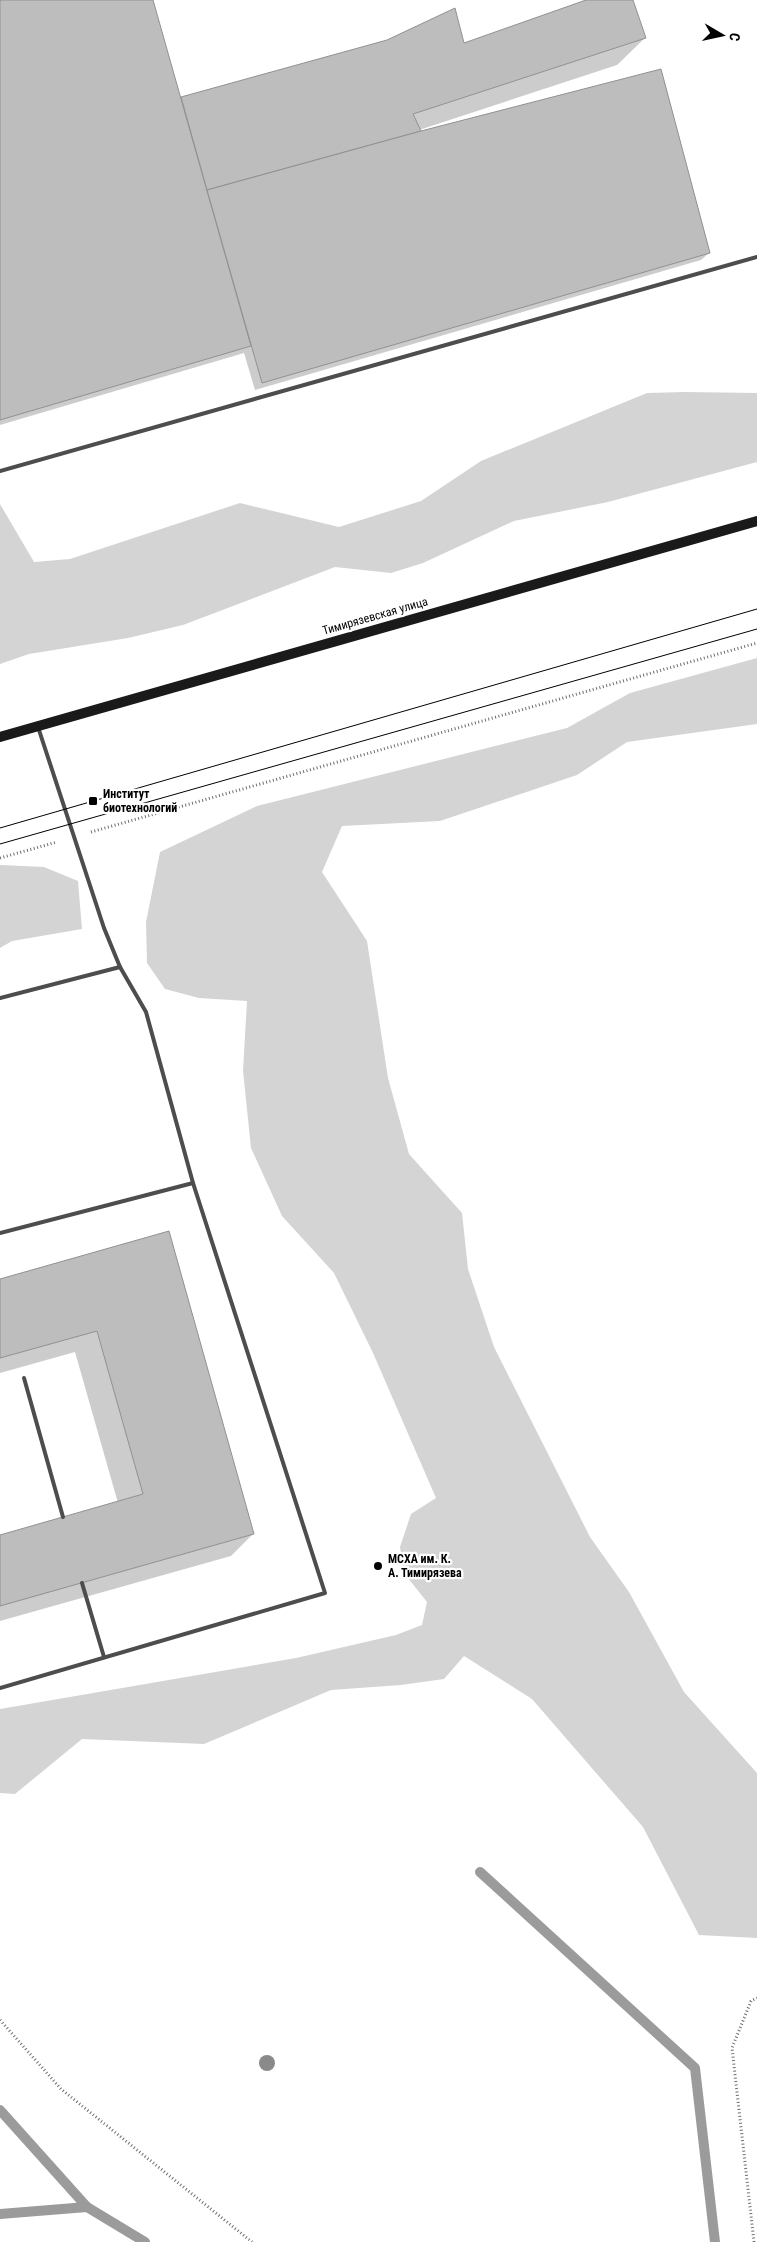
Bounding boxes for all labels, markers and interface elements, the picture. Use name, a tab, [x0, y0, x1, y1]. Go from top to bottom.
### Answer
north arrow	[697, 10, 747, 60]
text: С	[726, 32, 743, 42]
street label: Тимирязевская улица	[321, 594, 430, 638]
place label: Институт биотехнологий	[103, 787, 177, 815]
marker: Институт биотехнологий	[87, 795, 99, 807]
place label: МСХА им. К. А. Тимирязева	[388, 1552, 462, 1580]
marker: МСХА им. К. А. Тимирязева	[372, 1560, 384, 1572]

